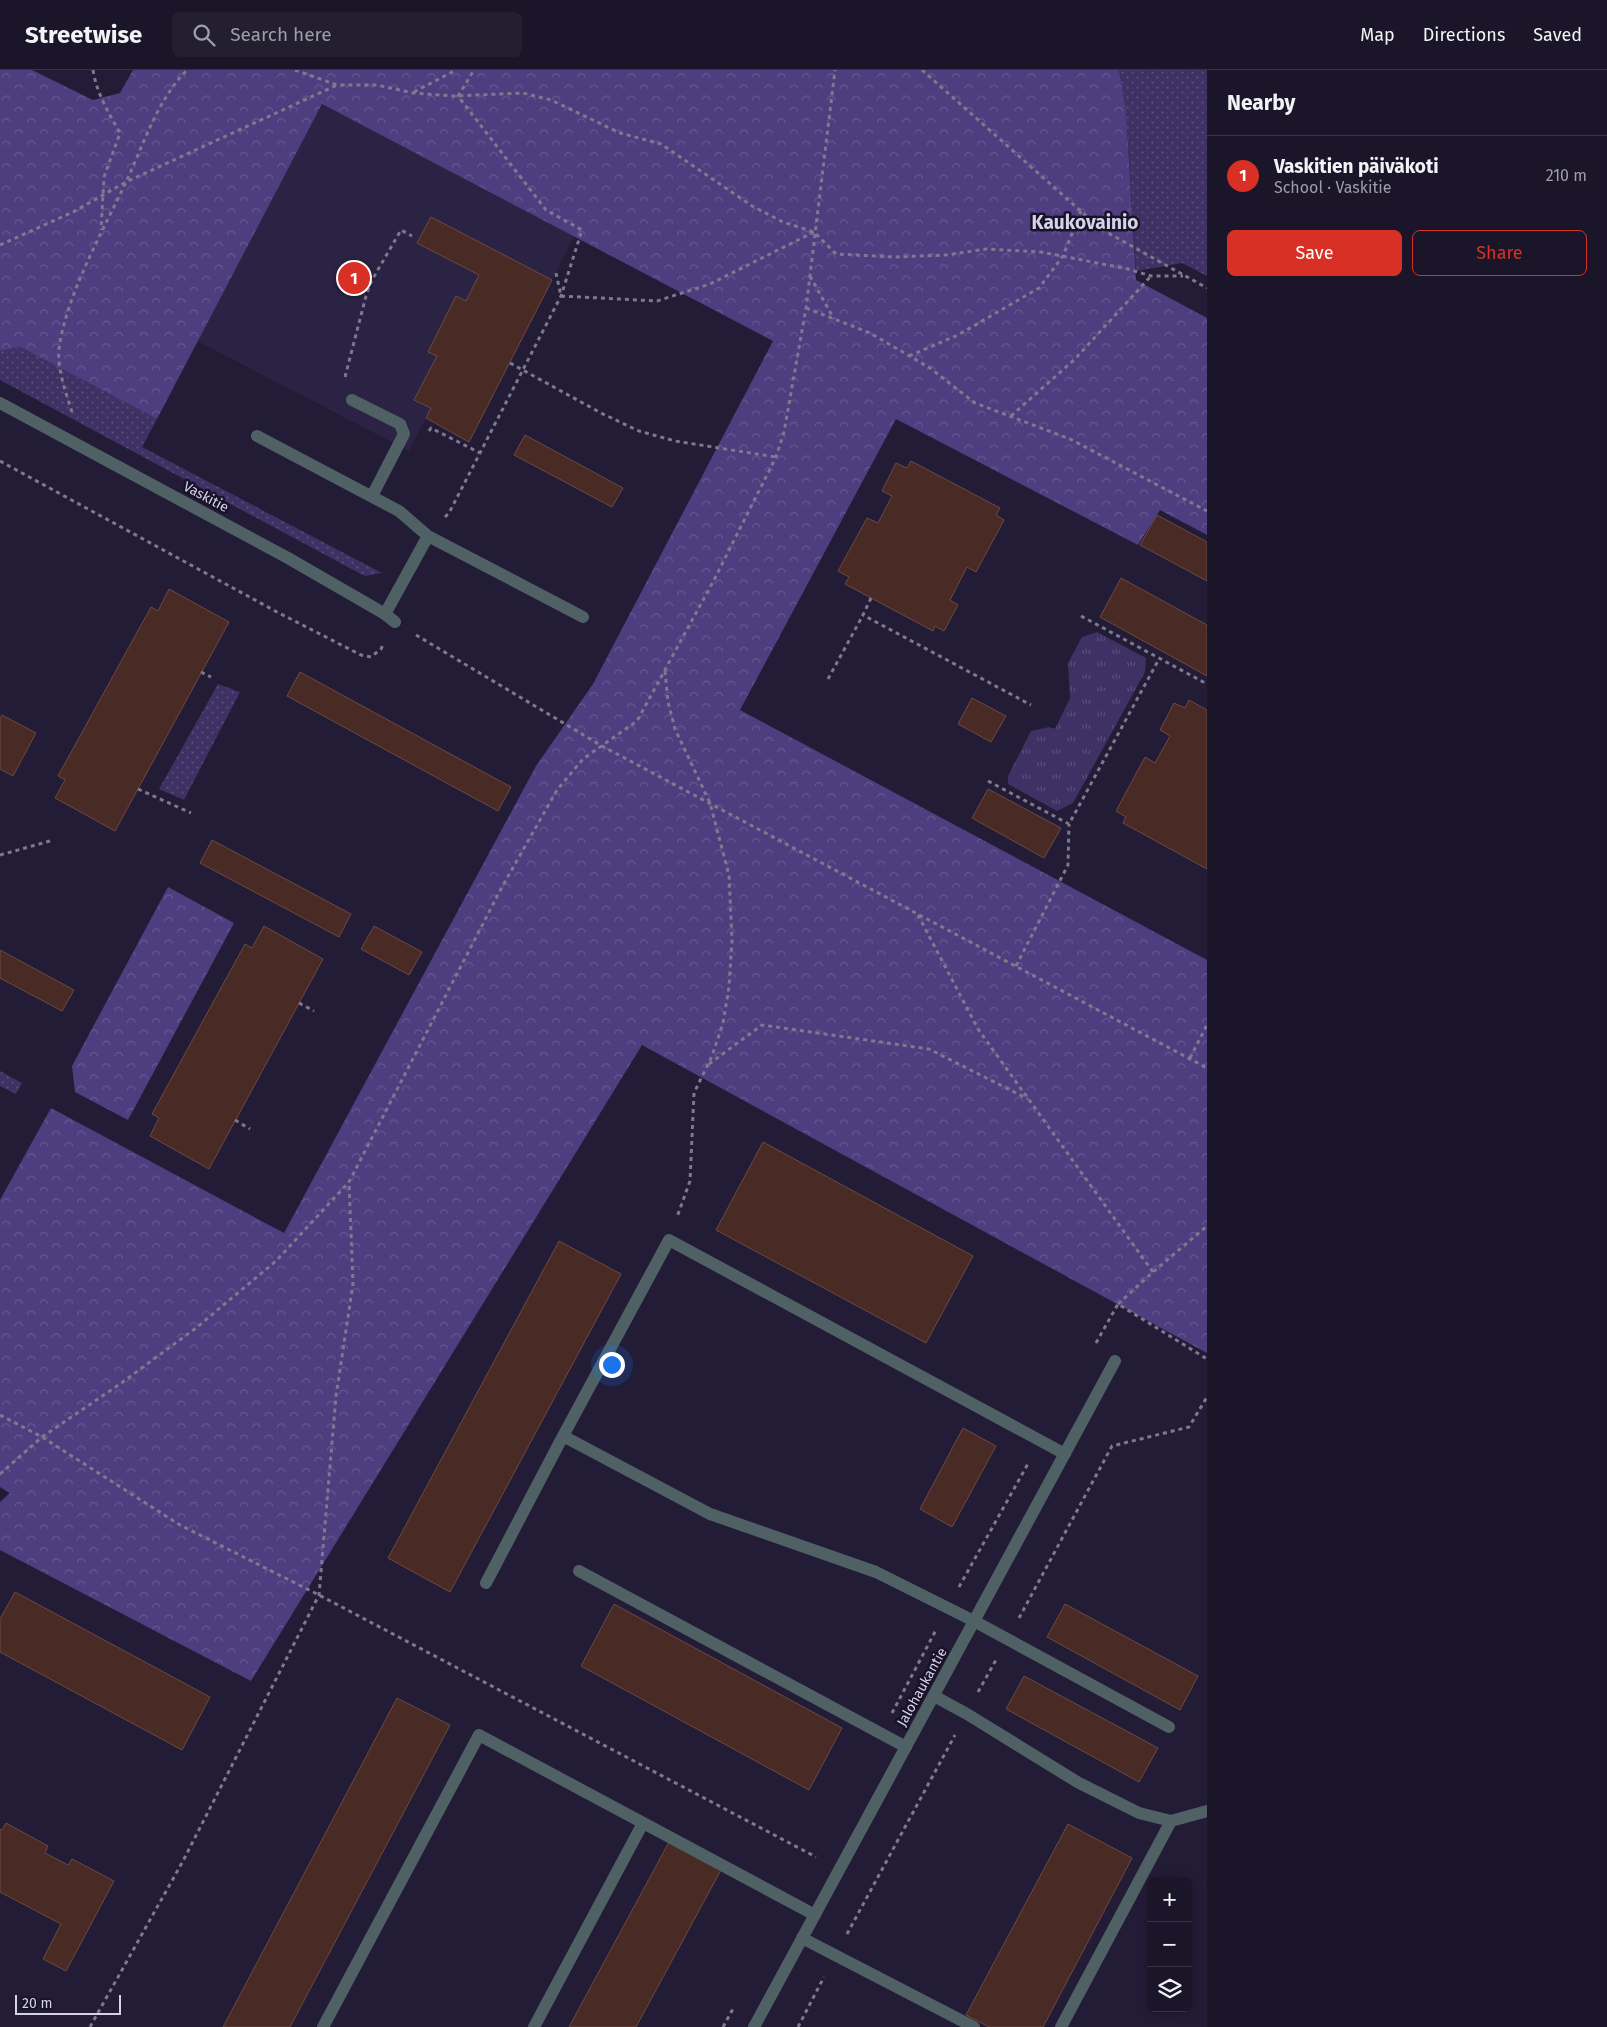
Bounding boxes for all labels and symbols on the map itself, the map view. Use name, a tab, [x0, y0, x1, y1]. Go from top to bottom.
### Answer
district label: Kaukovainio	[1032, 211, 1138, 234]
pin: 1	[338, 259, 370, 297]
street label: Vaskitie	[180, 478, 232, 516]
your location	[599, 1352, 625, 1378]
street label: Jalohaukantie	[893, 1645, 951, 1729]
scale bar	[15, 1992, 121, 2015]

